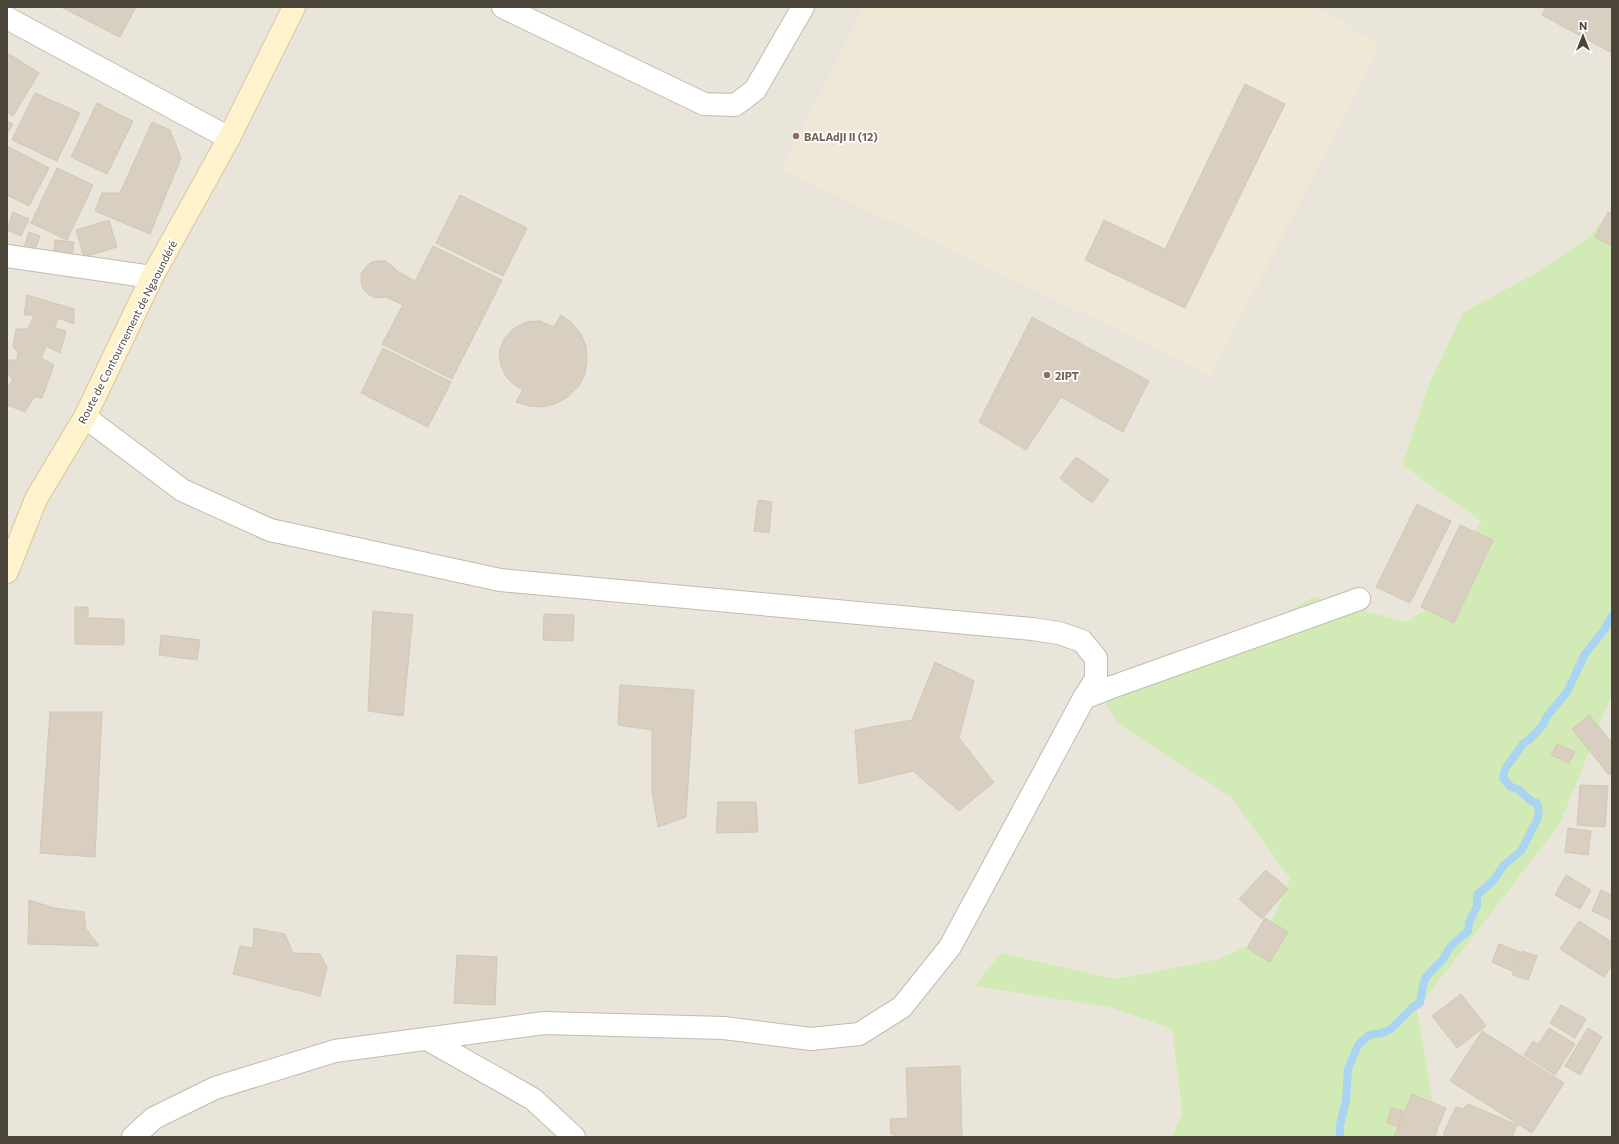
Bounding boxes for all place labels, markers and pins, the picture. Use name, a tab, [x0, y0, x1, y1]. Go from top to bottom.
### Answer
place label: BALAdJI II (12)	[804, 130, 878, 144]
marker: BALAdJI II (12)	[791, 131, 801, 141]
place label: 2IPT	[1055, 369, 1079, 382]
marker: 2IPT	[1042, 370, 1052, 380]

